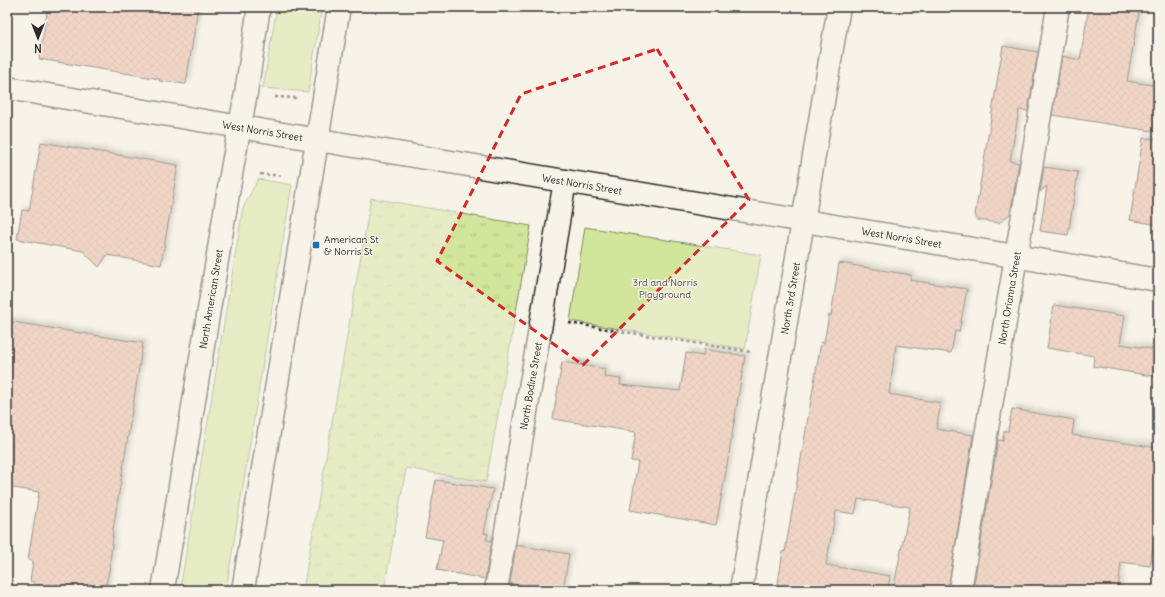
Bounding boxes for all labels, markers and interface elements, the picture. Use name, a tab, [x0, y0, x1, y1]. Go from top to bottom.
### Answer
north arrow	[18, 18, 58, 58]
text: N	[34, 41, 42, 55]
street label: West Norris Street	[221, 118, 304, 144]
street label: West Norris Street	[541, 171, 624, 197]
street label: West Norris Street	[861, 224, 943, 250]
place label: American St & Norris St	[324, 233, 379, 258]
marker: American St & Norris St	[311, 240, 321, 250]
street label: North American Street	[196, 248, 225, 350]
street label: North Orianna Street	[995, 250, 1023, 346]
street label: North 3rd Street	[778, 261, 803, 335]
park label: 3rd and Norris Playground	[632, 276, 698, 301]
street label: North Bodine Street	[517, 340, 544, 431]

